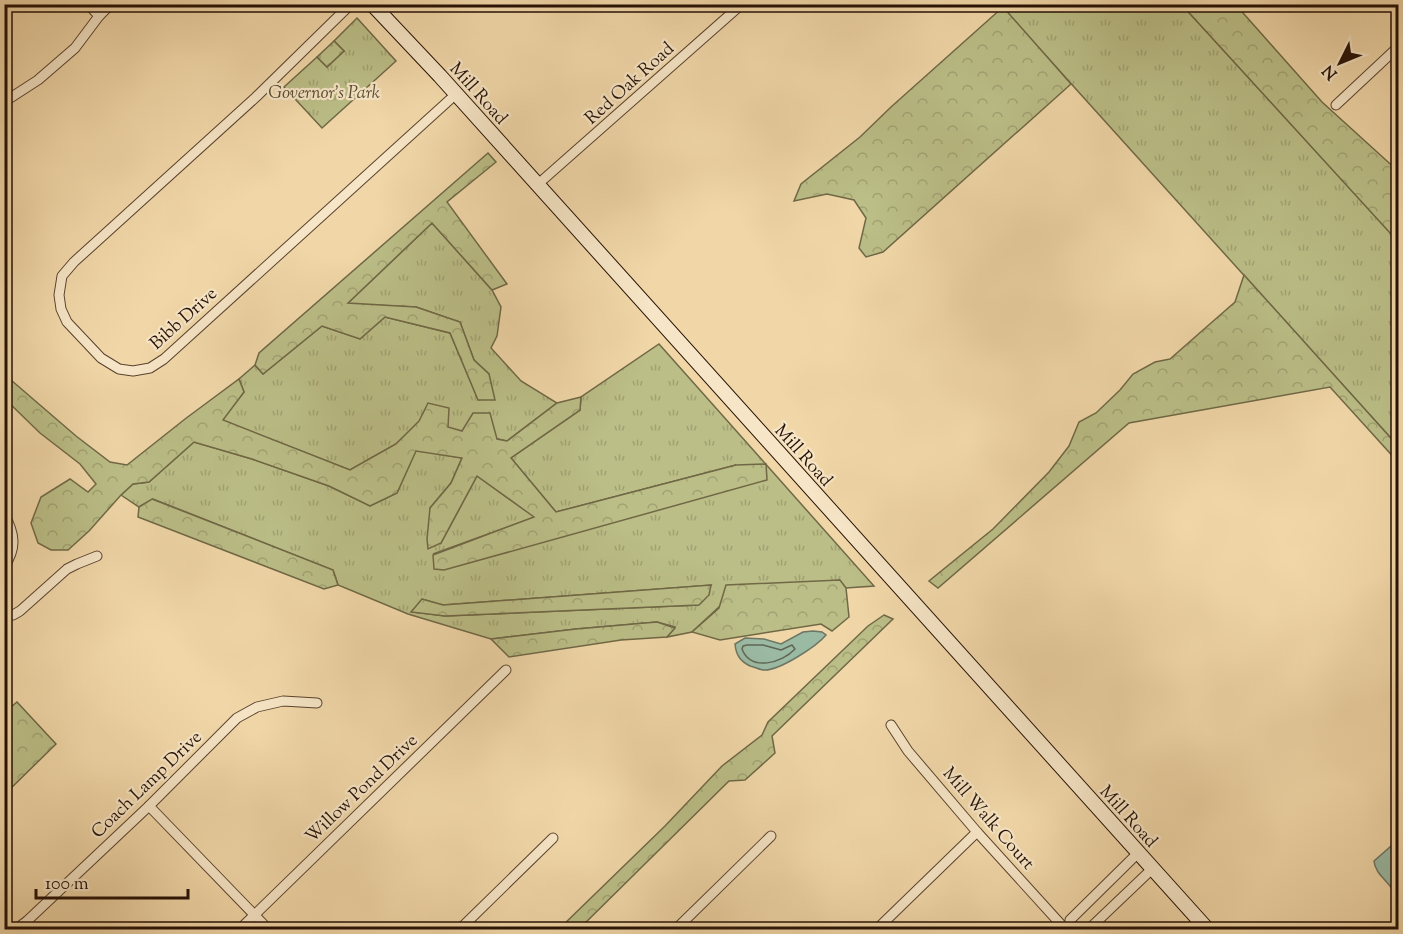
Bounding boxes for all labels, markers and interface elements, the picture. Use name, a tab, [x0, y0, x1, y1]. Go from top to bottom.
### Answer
north arrow	[1310, 33, 1370, 93]
street label: Red Oak Road	[580, 37, 681, 132]
street label: Mill Road	[442, 57, 513, 131]
text: N	[1318, 59, 1344, 84]
park label: Governor's Park	[268, 81, 380, 107]
street label: Bibb Drive	[145, 282, 224, 357]
street label: Mill Road	[767, 419, 838, 493]
street label: Coach Lamp Drive	[86, 726, 209, 845]
street label: Willow Pond Drive	[300, 729, 424, 850]
street label: Mill Walk Court	[935, 762, 1040, 876]
street label: Mill Road	[1092, 780, 1163, 854]
scale bar	[36, 862, 188, 900]
text: 100 m	[45, 872, 89, 898]

